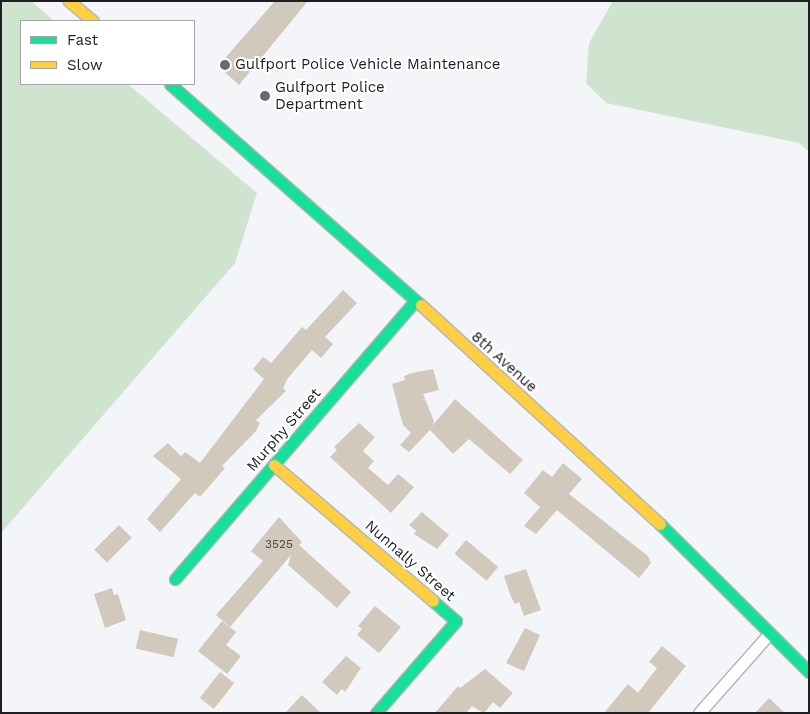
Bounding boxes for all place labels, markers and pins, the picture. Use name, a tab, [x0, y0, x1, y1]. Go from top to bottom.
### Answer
place label: Gulfport Police Vehicle Maintenance	[235, 56, 501, 74]
marker: Gulfport Police Vehicle Maintenance	[219, 59, 231, 71]
place label: Gulfport Police Department	[275, 78, 385, 113]
marker: Gulfport Police Department	[259, 90, 271, 102]

